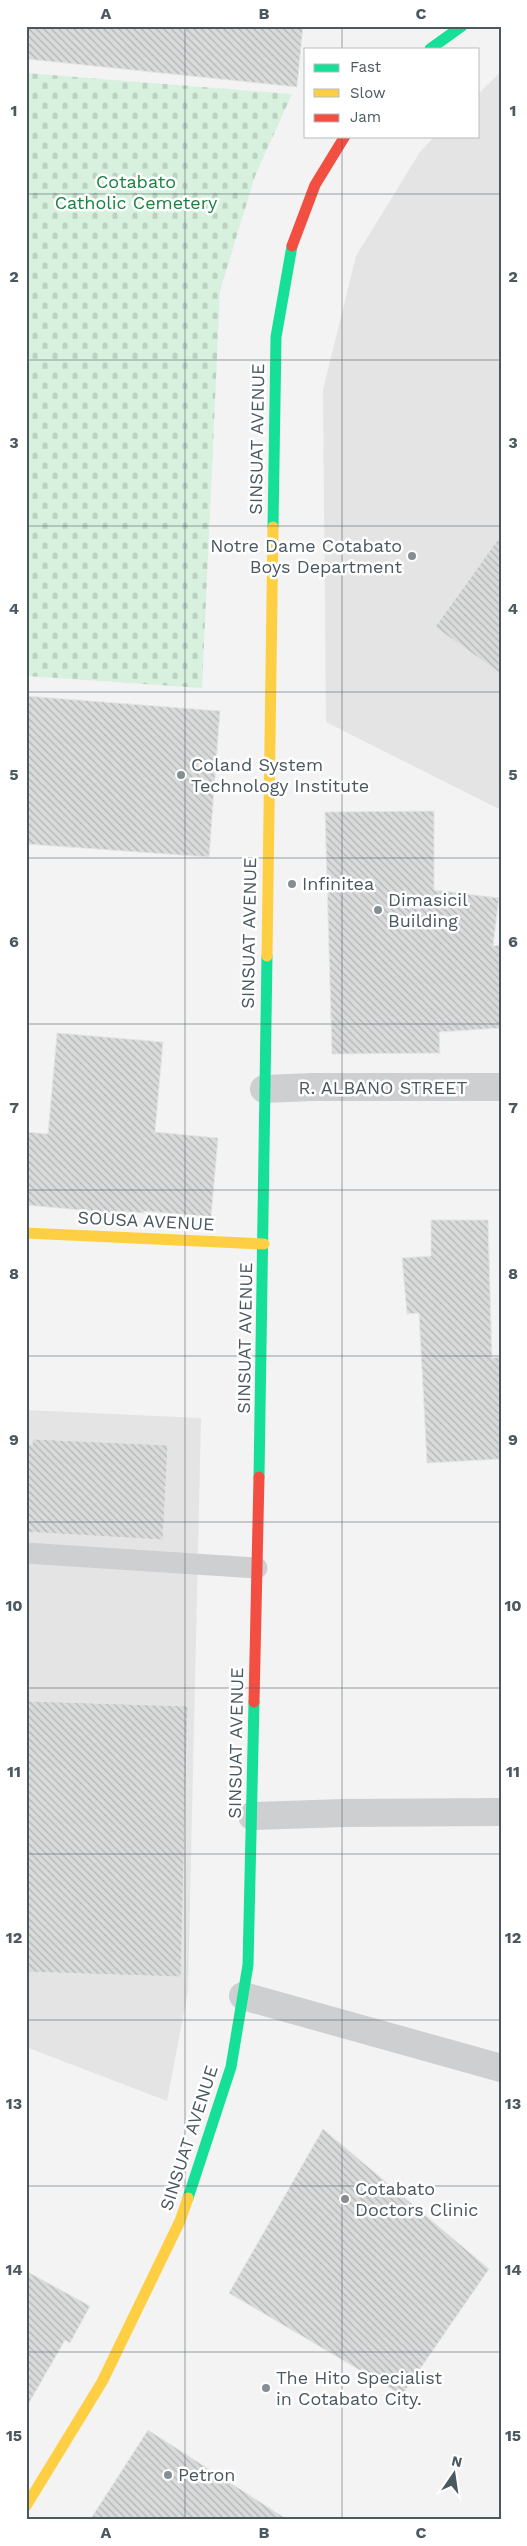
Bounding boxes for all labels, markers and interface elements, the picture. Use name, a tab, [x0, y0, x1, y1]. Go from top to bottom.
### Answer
text: A	[101, 4, 112, 23]
text: B	[259, 4, 270, 23]
text: C	[416, 4, 427, 23]
legend	[304, 48, 480, 138]
text: Fast	[350, 58, 382, 76]
text: Slow	[350, 84, 386, 102]
text: 1	[11, 101, 17, 120]
text: 1	[510, 101, 516, 120]
text: Jam	[350, 108, 381, 126]
park label: Cotabato Catholic Cemetery	[55, 171, 218, 213]
text: 2	[9, 267, 19, 286]
text: 2	[508, 267, 518, 286]
street label: SINSUAT AVENUE	[245, 363, 268, 515]
text: 3	[9, 433, 19, 452]
text: 3	[508, 433, 518, 452]
place label: Notre Dame Cotabato Boys Department	[210, 535, 402, 577]
marker: Notre Dame Cotabato Boys Department	[406, 550, 418, 562]
text: 4	[9, 599, 19, 618]
text: 4	[508, 599, 518, 618]
place label: Coland System Technology Institute	[191, 754, 369, 796]
text: 5	[9, 765, 19, 784]
text: 5	[508, 765, 518, 784]
marker: Coland System Technology Institute	[175, 769, 187, 781]
street label: SINSUAT AVENUE	[237, 857, 260, 1009]
place label: Infinitea	[302, 873, 374, 894]
marker: Infinitea	[286, 878, 298, 890]
place label: Dimasicil Building	[388, 889, 468, 931]
marker: Dimasicil Building	[372, 904, 384, 916]
text: 6	[9, 932, 19, 951]
text: 6	[508, 932, 518, 951]
street label: R. ALBANO STREET	[299, 1077, 468, 1098]
text: 7	[9, 1098, 19, 1117]
text: 7	[508, 1098, 518, 1117]
street label: SOUSA AVENUE	[77, 1206, 215, 1235]
street label: SINSUAT AVENUE	[233, 1262, 256, 1414]
text: 8	[9, 1264, 19, 1283]
text: 8	[508, 1264, 518, 1283]
text: 9	[9, 1430, 19, 1449]
text: 9	[508, 1430, 518, 1449]
text: 10	[5, 1596, 23, 1615]
text: 10	[504, 1596, 522, 1615]
street label: SINSUAT AVENUE	[224, 1667, 247, 1819]
text: 11	[7, 1762, 21, 1781]
text: 11	[506, 1762, 520, 1781]
text: 12	[6, 1928, 22, 1947]
text: 12	[505, 1928, 521, 1947]
street label: SINSUAT AVENUE	[155, 2063, 222, 2213]
text: 13	[6, 2094, 22, 2113]
text: 13	[505, 2094, 521, 2113]
place label: Cotabato Doctors Clinic	[355, 2178, 478, 2220]
marker: Cotabato Doctors Clinic	[339, 2193, 351, 2205]
text: 14	[5, 2260, 23, 2279]
text: 14	[504, 2260, 522, 2279]
place label: The Hito Specialist in Cotabato City.	[276, 2367, 443, 2409]
marker: The Hito Specialist in Cotabato City.	[260, 2382, 272, 2394]
text: 15	[6, 2426, 22, 2445]
text: 15	[505, 2426, 521, 2445]
north arrow	[430, 2448, 480, 2498]
text: N	[450, 2452, 464, 2470]
place label: Petron	[178, 2464, 235, 2485]
marker: Petron	[162, 2469, 174, 2481]
text: A	[101, 2523, 112, 2542]
text: B	[259, 2523, 270, 2542]
text: C	[416, 2523, 427, 2542]

